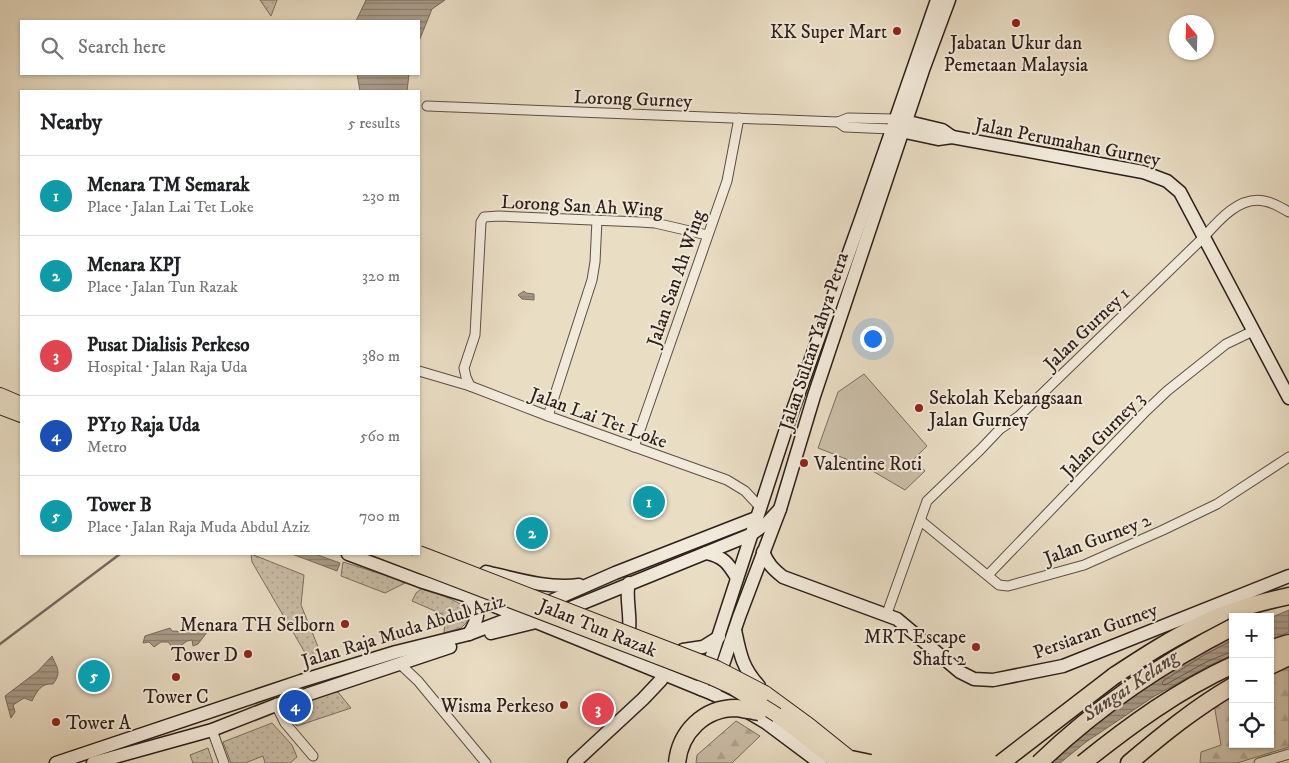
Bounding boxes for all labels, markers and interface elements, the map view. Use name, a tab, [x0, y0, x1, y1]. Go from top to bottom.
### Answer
north arrow	[1169, 15, 1214, 60]
marker: Jabatan Ukur dan Pemetaan Malaysia	[1010, 17, 1022, 29]
search box	[20, 20, 420, 75]
place label: KK Super Mart	[770, 21, 887, 44]
marker: KK Super Mart	[891, 25, 903, 37]
place label: Jabatan Ukur dan Pemetaan Malaysia	[944, 32, 1088, 77]
icon: search	[38, 34, 66, 62]
text: Search here	[78, 36, 166, 59]
street label: Lorong Gurney	[573, 86, 694, 113]
text: Nearby	[40, 110, 102, 136]
text: 5 results	[348, 113, 400, 133]
street label: Jalan Perumahan Gurney	[971, 113, 1163, 172]
text: Menara TM Semarak	[87, 174, 250, 197]
text: 1	[53, 186, 59, 206]
text: 230 m	[362, 186, 400, 206]
street label: Lorong San Ah Wing	[500, 191, 664, 222]
text: Place · Jalan Lai Tet Loke	[87, 197, 254, 217]
street label: Jalan San Ah Wing	[642, 207, 711, 352]
street label: Jalan Sultan Yahya Petra	[774, 250, 854, 435]
text: Menara KPJ	[87, 254, 181, 277]
text: 2	[52, 266, 60, 286]
text: 320 m	[362, 266, 400, 286]
text: Place · Jalan Tun Razak	[87, 277, 238, 297]
street label: Jalan Gurney 1	[1038, 282, 1135, 377]
your location	[860, 326, 886, 352]
text: Pusat Dialisis Perkeso	[87, 334, 250, 357]
text: 3	[53, 346, 59, 366]
text: 380 m	[362, 346, 400, 366]
text: Hospital · Jalan Raja Uda	[87, 357, 247, 377]
street label: Jalan Lai Tet Loke	[525, 382, 670, 454]
place label: Sekolah Kebangsaan Jalan Gurney	[927, 387, 1083, 432]
street label: Jalan Gurney 3	[1055, 387, 1150, 484]
marker: Sekolah Kebangsaan Jalan Gurney	[913, 402, 925, 414]
text: PY19 Raja Uda	[87, 414, 200, 437]
text: 4	[51, 426, 61, 446]
text: 560 m	[360, 426, 400, 446]
text: Metro	[87, 437, 127, 457]
place label: Valentine Roti	[813, 453, 922, 476]
marker: Valentine Roti	[798, 457, 810, 469]
pin: 1	[633, 483, 665, 521]
text: Tower B	[87, 494, 152, 517]
text: 5	[52, 506, 60, 526]
text: 700 m	[359, 506, 400, 526]
street label: Jalan Gurney 2	[1039, 508, 1155, 571]
pin: 2	[516, 514, 548, 552]
text: Place · Jalan Raja Muda Abdul Aziz	[87, 517, 310, 537]
street label: Jalan Raja Muda Abdul Aziz	[297, 590, 508, 674]
street label: Jalan Tun Razak	[533, 593, 661, 663]
street label: Persiaran Gurney	[1030, 598, 1162, 665]
map controls	[1229, 613, 1274, 748]
button: +	[1229, 613, 1274, 658]
place label: Menara TH Selborn	[180, 614, 335, 637]
marker: Menara TH Selborn	[339, 618, 351, 630]
place label: MRT Escape Shaft 2	[864, 626, 967, 671]
marker: MRT Escape Shaft 2	[970, 641, 982, 653]
place label: Tower D	[171, 644, 238, 667]
water label: Sungai Kelang	[1077, 644, 1185, 728]
marker: Tower D	[242, 648, 254, 660]
pin: 5	[78, 657, 110, 695]
button: −	[1229, 658, 1274, 703]
marker: Tower C	[170, 671, 182, 683]
place label: Tower C	[143, 686, 209, 709]
pin: 4	[279, 687, 311, 725]
pin: 3	[582, 690, 614, 728]
place label: Wisma Perkeso	[440, 695, 554, 718]
marker: Wisma Perkeso	[558, 699, 570, 711]
button: locate	[1229, 703, 1274, 748]
place label: Tower A	[66, 712, 132, 735]
marker: Tower A	[50, 716, 62, 728]

